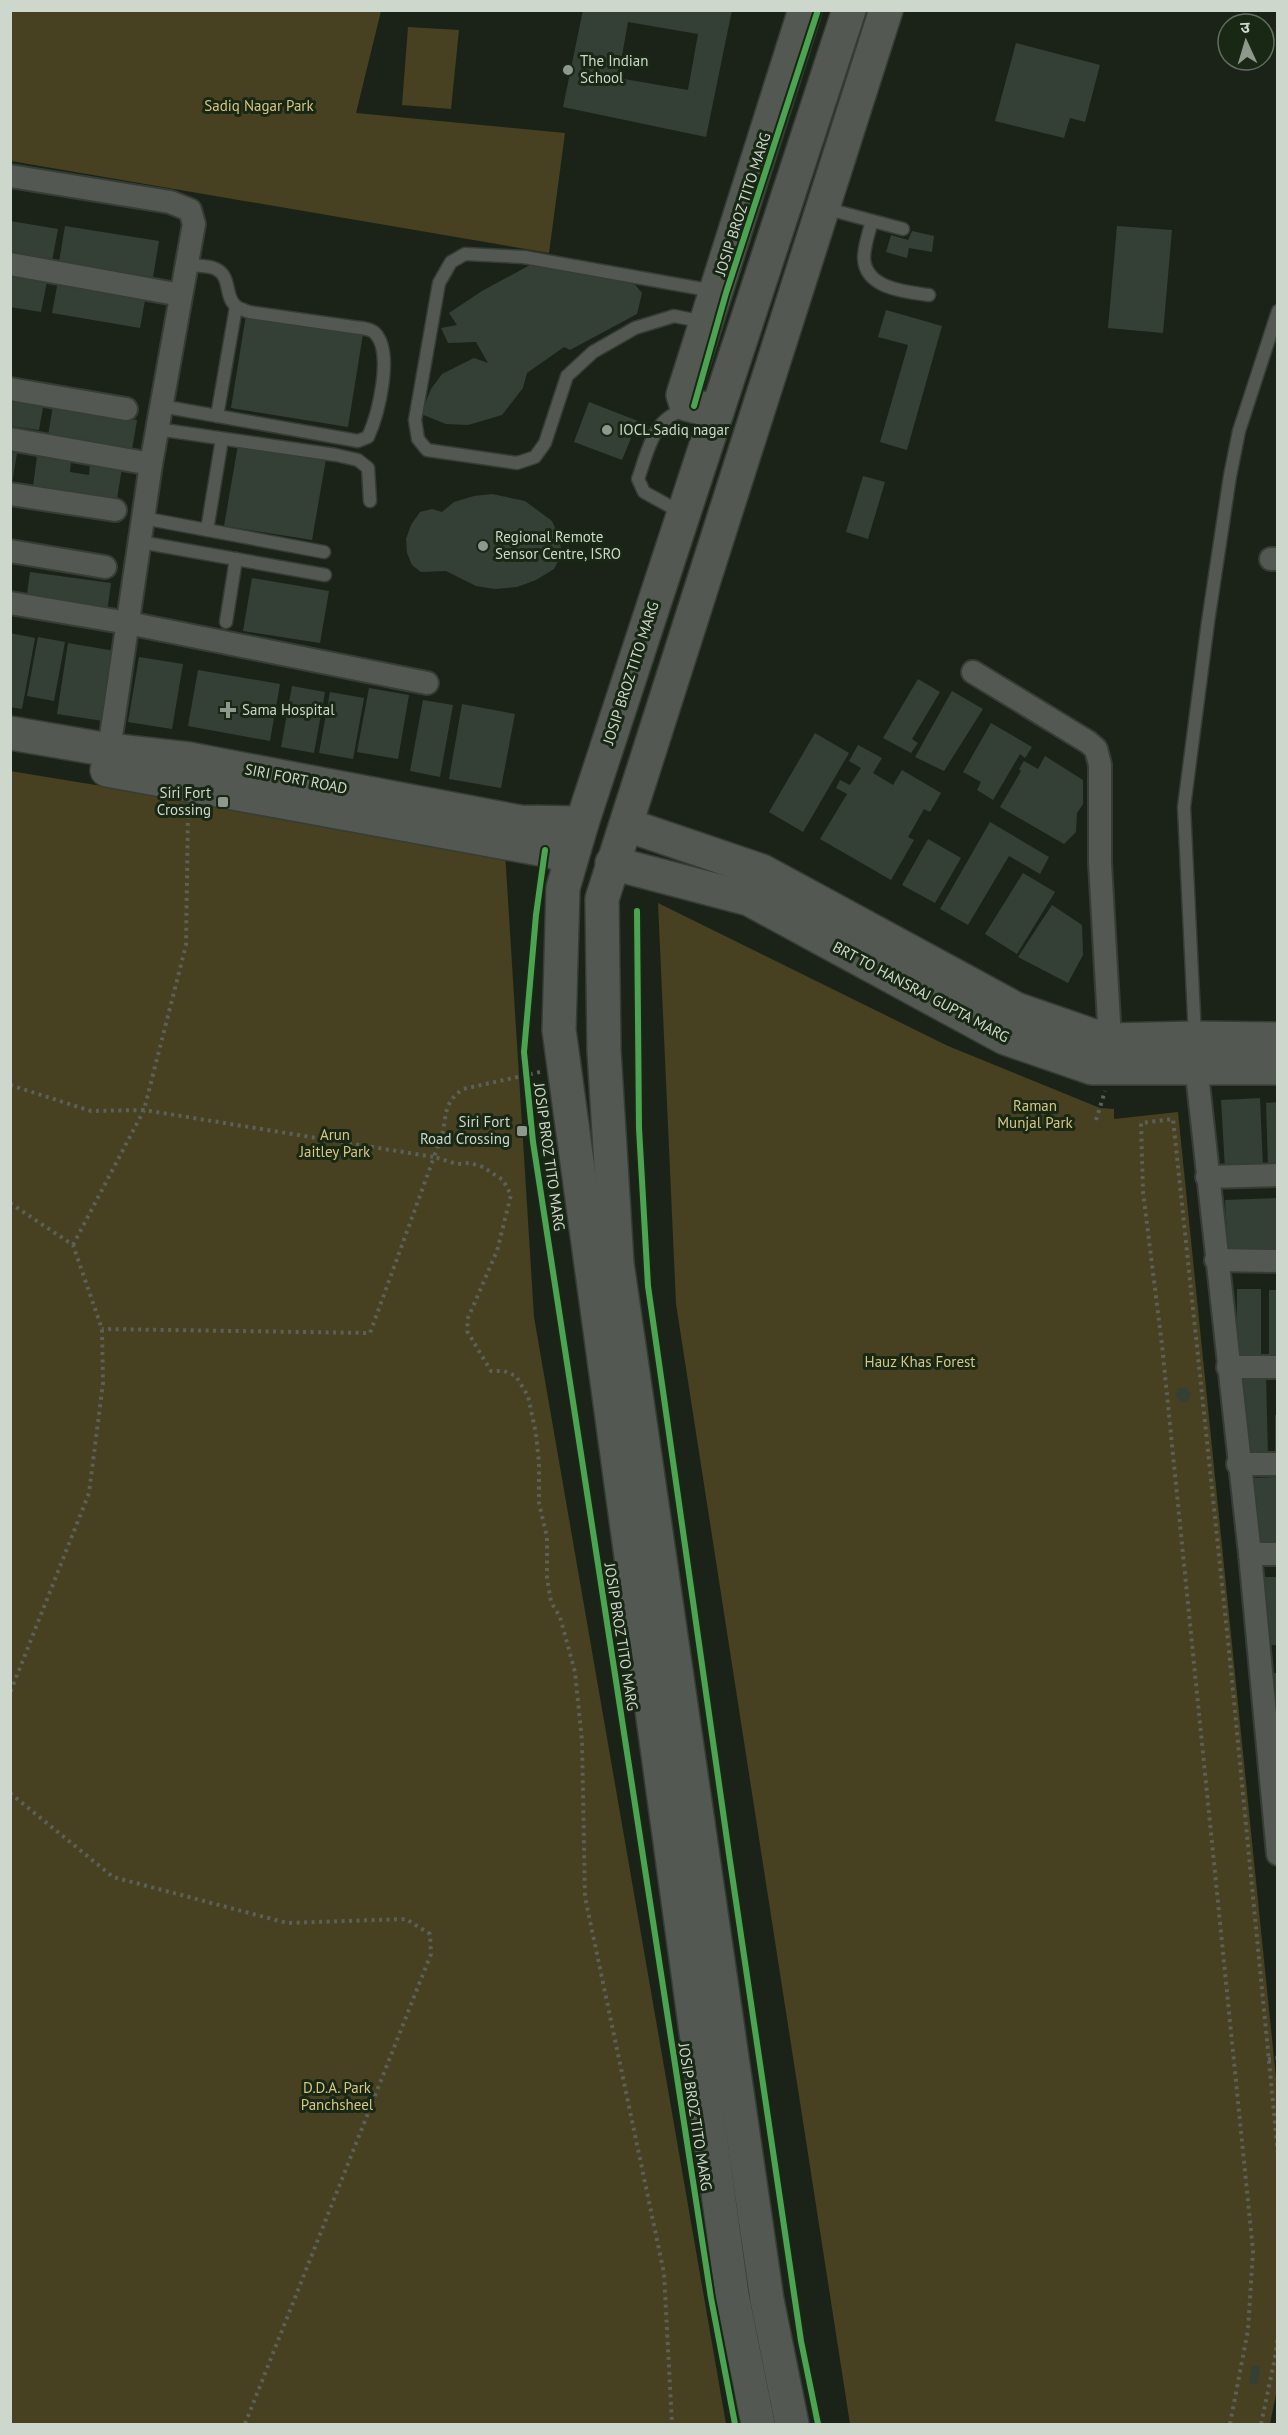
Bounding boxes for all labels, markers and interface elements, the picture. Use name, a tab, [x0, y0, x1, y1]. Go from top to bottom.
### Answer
north arrow	[1216, 12, 1276, 72]
text: उ	[1240, 17, 1251, 37]
place label: The Indian School	[580, 51, 648, 87]
marker: The Indian School	[561, 63, 575, 77]
park label: Sadiq Nagar Park	[204, 96, 314, 115]
street label: JOSIP BROZ TITO MARG	[710, 130, 775, 279]
place label: IOCL Sadiq nagar	[619, 420, 729, 439]
marker: IOCL Sadiq nagar	[600, 423, 614, 437]
place label: Regional Remote Sensor Centre, ISRO	[495, 527, 621, 563]
marker: Regional Remote Sensor Centre, ISRO	[476, 539, 490, 553]
street label: JOSIP BROZ TITO MARG	[598, 599, 663, 748]
place label: Sama Hospital	[242, 700, 335, 719]
marker: Sama Hospital	[219, 701, 237, 719]
street label: SIRI FORT ROAD	[243, 759, 349, 798]
place label: Siri Fort Crossing	[157, 783, 211, 819]
marker: Siri Fort Crossing	[216, 795, 230, 809]
street label: BRT TO HANSRAJ GUPTA MARG	[830, 937, 1013, 1046]
street label: JOSIP BROZ TITO MARG	[530, 1081, 569, 1232]
park label: Raman Munjal Park	[997, 1096, 1074, 1132]
place label: Siri Fort Road Crossing	[420, 1112, 510, 1148]
marker: Siri Fort Road Crossing	[515, 1124, 529, 1138]
park label: Arun Jaitley Park	[299, 1125, 371, 1161]
park label: Hauz Khas Forest	[865, 1352, 975, 1371]
street label: JOSIP BROZ TITO MARG	[600, 1561, 643, 1712]
street label: JOSIP BROZ TITO MARG	[674, 2041, 717, 2192]
park label: D.D.A. Park Panchsheel	[301, 2078, 374, 2114]

